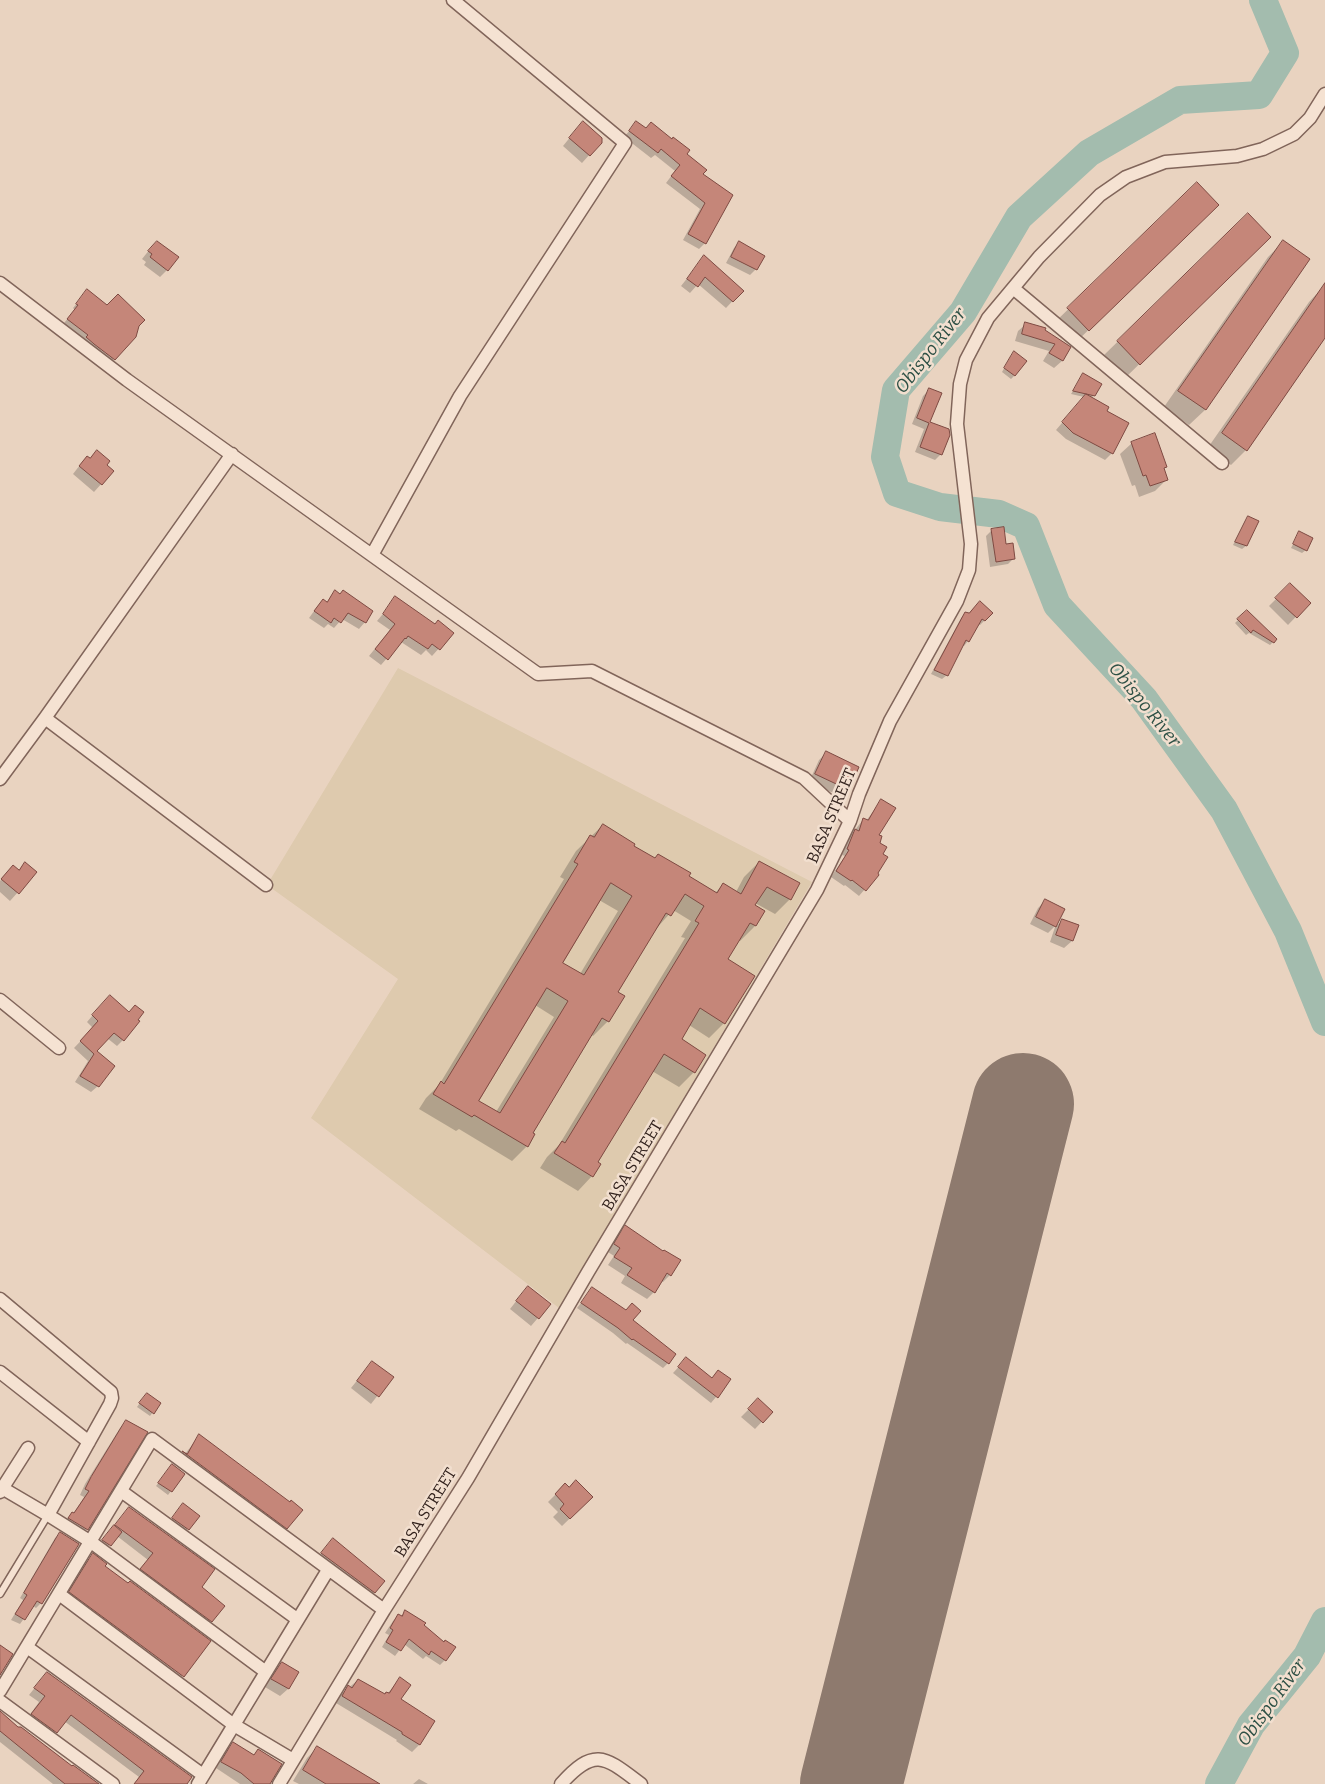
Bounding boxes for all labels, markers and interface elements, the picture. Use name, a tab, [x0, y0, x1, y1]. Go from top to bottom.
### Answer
water label: Obispo River	[891, 304, 971, 398]
water label: Obispo River	[1103, 658, 1185, 752]
street label: BASA STREET	[803, 766, 861, 866]
street label: BASA STREET	[599, 1118, 667, 1214]
street label: BASA STREET	[391, 1465, 461, 1561]
water label: Obispo River	[1233, 1655, 1311, 1751]

